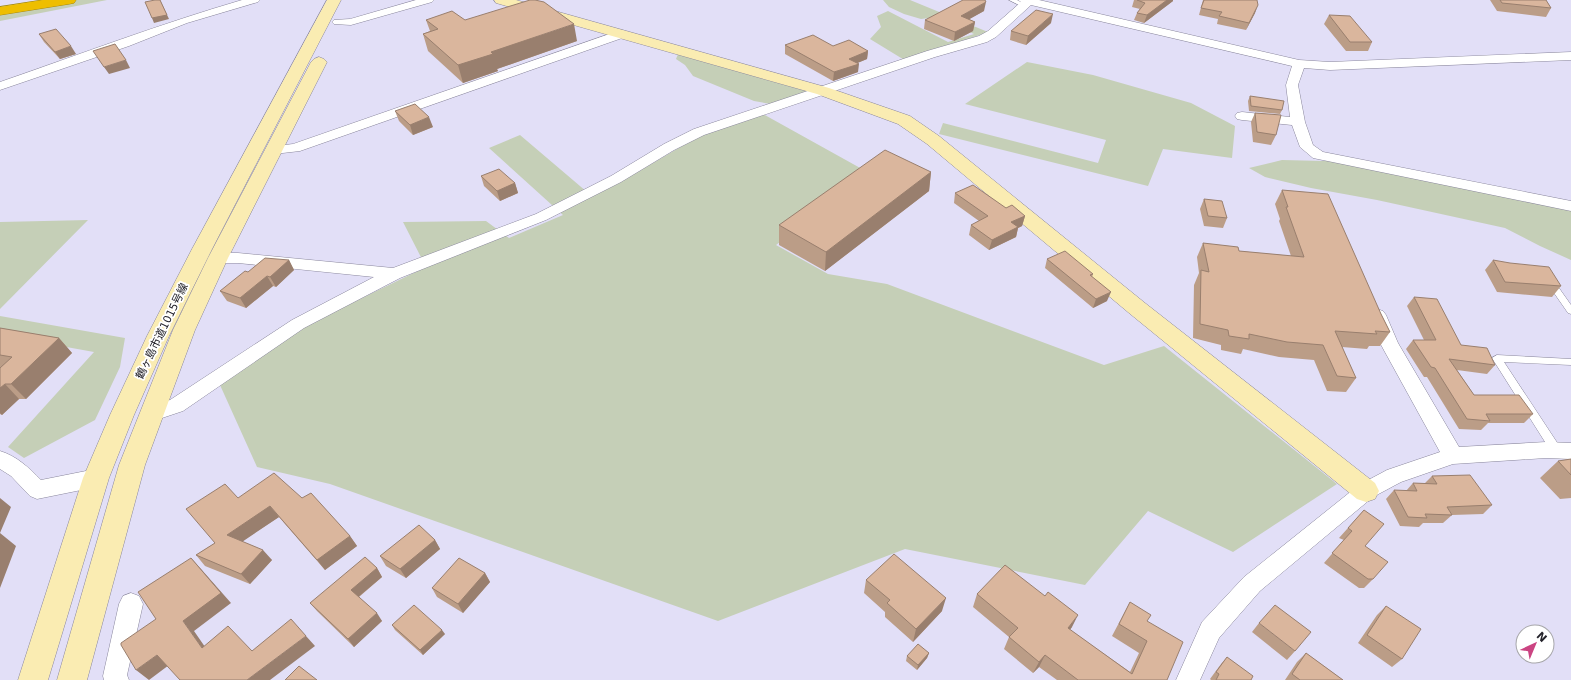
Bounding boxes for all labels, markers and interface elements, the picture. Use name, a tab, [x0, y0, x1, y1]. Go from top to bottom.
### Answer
street label: 鶴ヶ島市道1015号線	[133, 281, 191, 381]
north arrow	[1515, 624, 1555, 664]
text: N	[1534, 629, 1549, 645]

